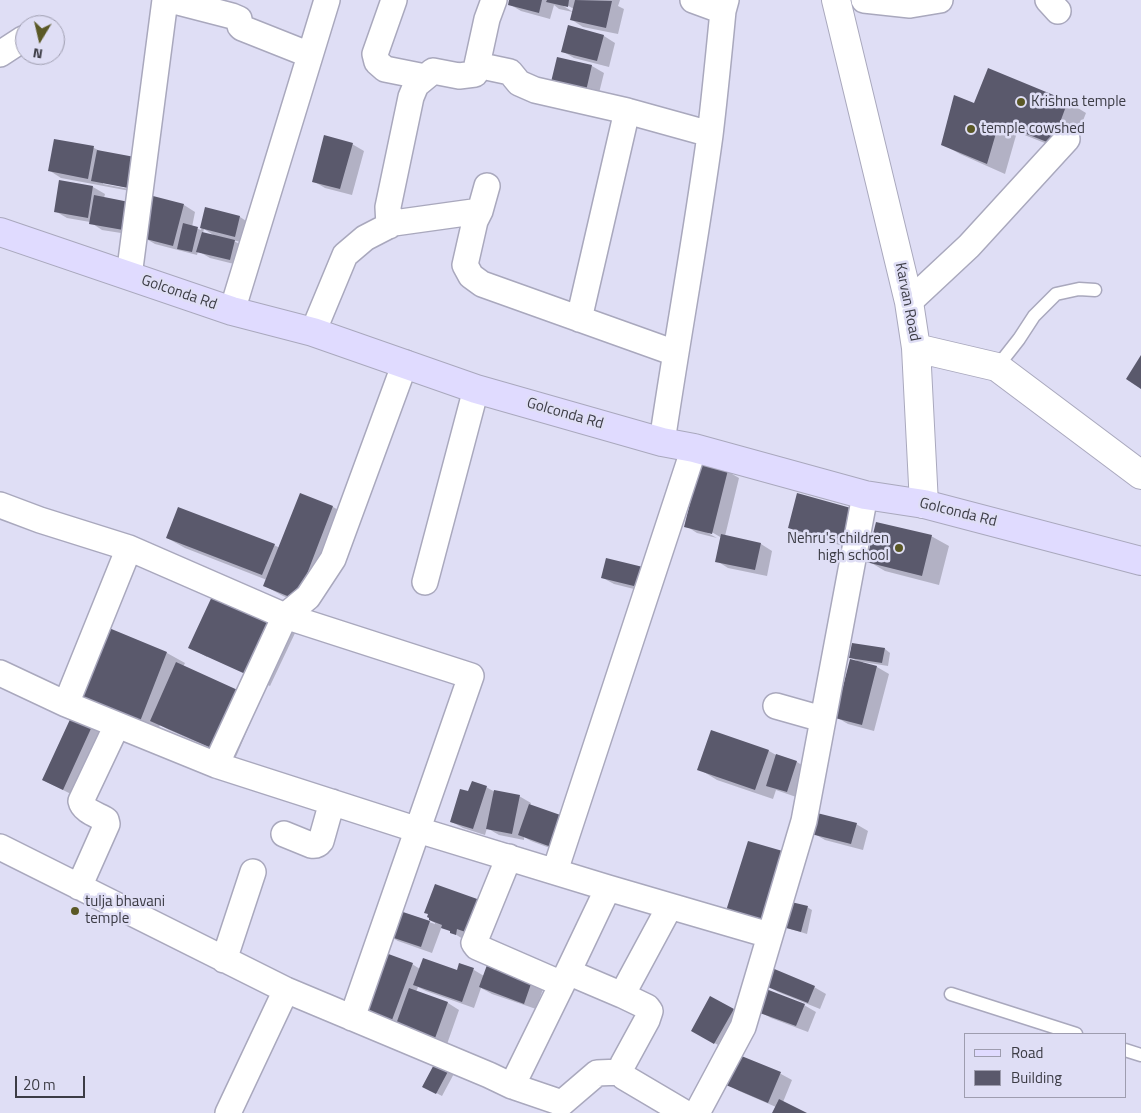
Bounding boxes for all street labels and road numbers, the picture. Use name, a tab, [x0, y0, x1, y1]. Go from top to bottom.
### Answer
street label: Karvan Road	[891, 261, 923, 343]
street label: Golconda Rd	[139, 272, 219, 314]
street label: Golconda Rd	[525, 394, 605, 434]
street label: Golconda Rd	[918, 495, 998, 531]

